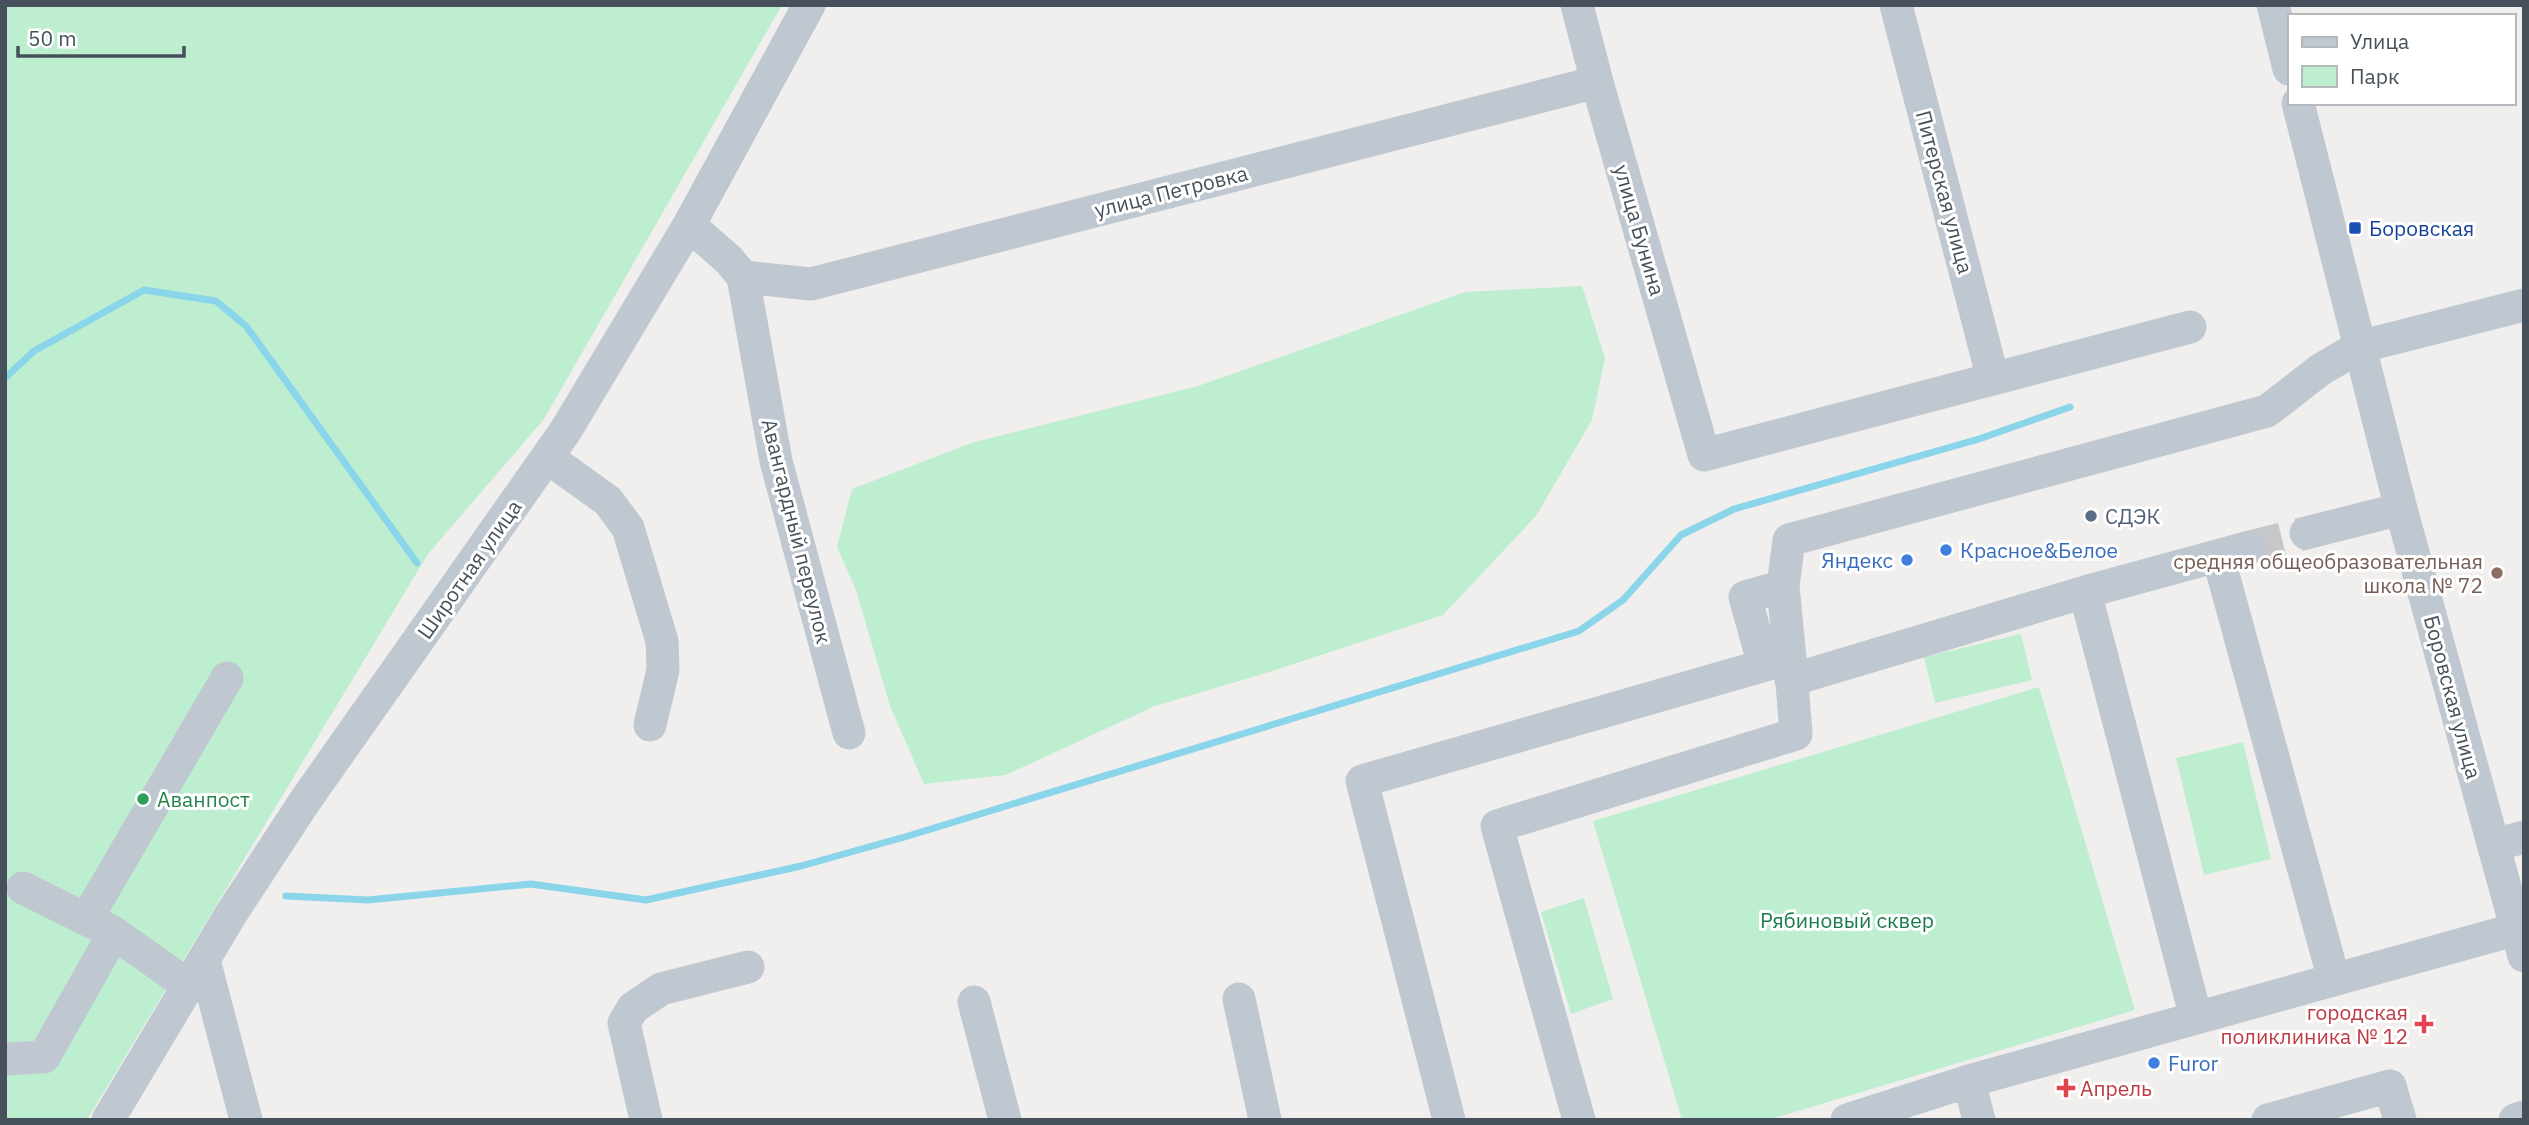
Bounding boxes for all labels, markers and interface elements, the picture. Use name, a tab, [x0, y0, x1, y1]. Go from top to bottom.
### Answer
scale bar	[18, 14, 184, 58]
legend	[2288, 14, 2515, 105]
text: 50 m	[28, 24, 77, 52]
text: Улица	[2350, 27, 2409, 55]
text: Парк	[2350, 62, 2400, 90]
street label: Питерская улица	[1910, 107, 1980, 277]
street label: улица Петровка	[1091, 158, 1251, 224]
street label: улица Бунина	[1608, 161, 1672, 299]
place label: Боровская	[2369, 214, 2474, 242]
marker: Боровская	[2347, 220, 2363, 236]
street label: Авангардный переулок	[756, 416, 838, 646]
street label: Широтная улица	[411, 494, 527, 644]
place label: СДЭК	[2105, 502, 2160, 530]
marker: СДЭК	[2083, 508, 2099, 524]
place label: Красное&Белое	[1960, 536, 2118, 564]
marker: Красное&Белое	[1938, 542, 1954, 558]
place label: Яндекс	[1821, 546, 1893, 574]
place label: средняя общеобразовательная школа № 72	[2173, 547, 2483, 599]
marker: Яндекс	[1899, 552, 1915, 568]
marker: средняя общеобразовательная школа № 72	[2489, 565, 2505, 581]
street label: Боровская улица	[2418, 612, 2488, 782]
place label: Аванпост	[157, 785, 250, 813]
marker: Аванпост	[135, 791, 151, 807]
park label: Рябиновый сквер	[1760, 906, 1934, 934]
place label: городская поликлиника № 12	[2220, 998, 2408, 1050]
marker: городская поликлиника № 12	[2414, 1014, 2434, 1034]
place label: Furor	[2168, 1049, 2219, 1077]
marker: Furor	[2146, 1055, 2162, 1071]
place label: Апрель	[2080, 1074, 2152, 1102]
marker: Апрель	[2058, 1080, 2074, 1096]

